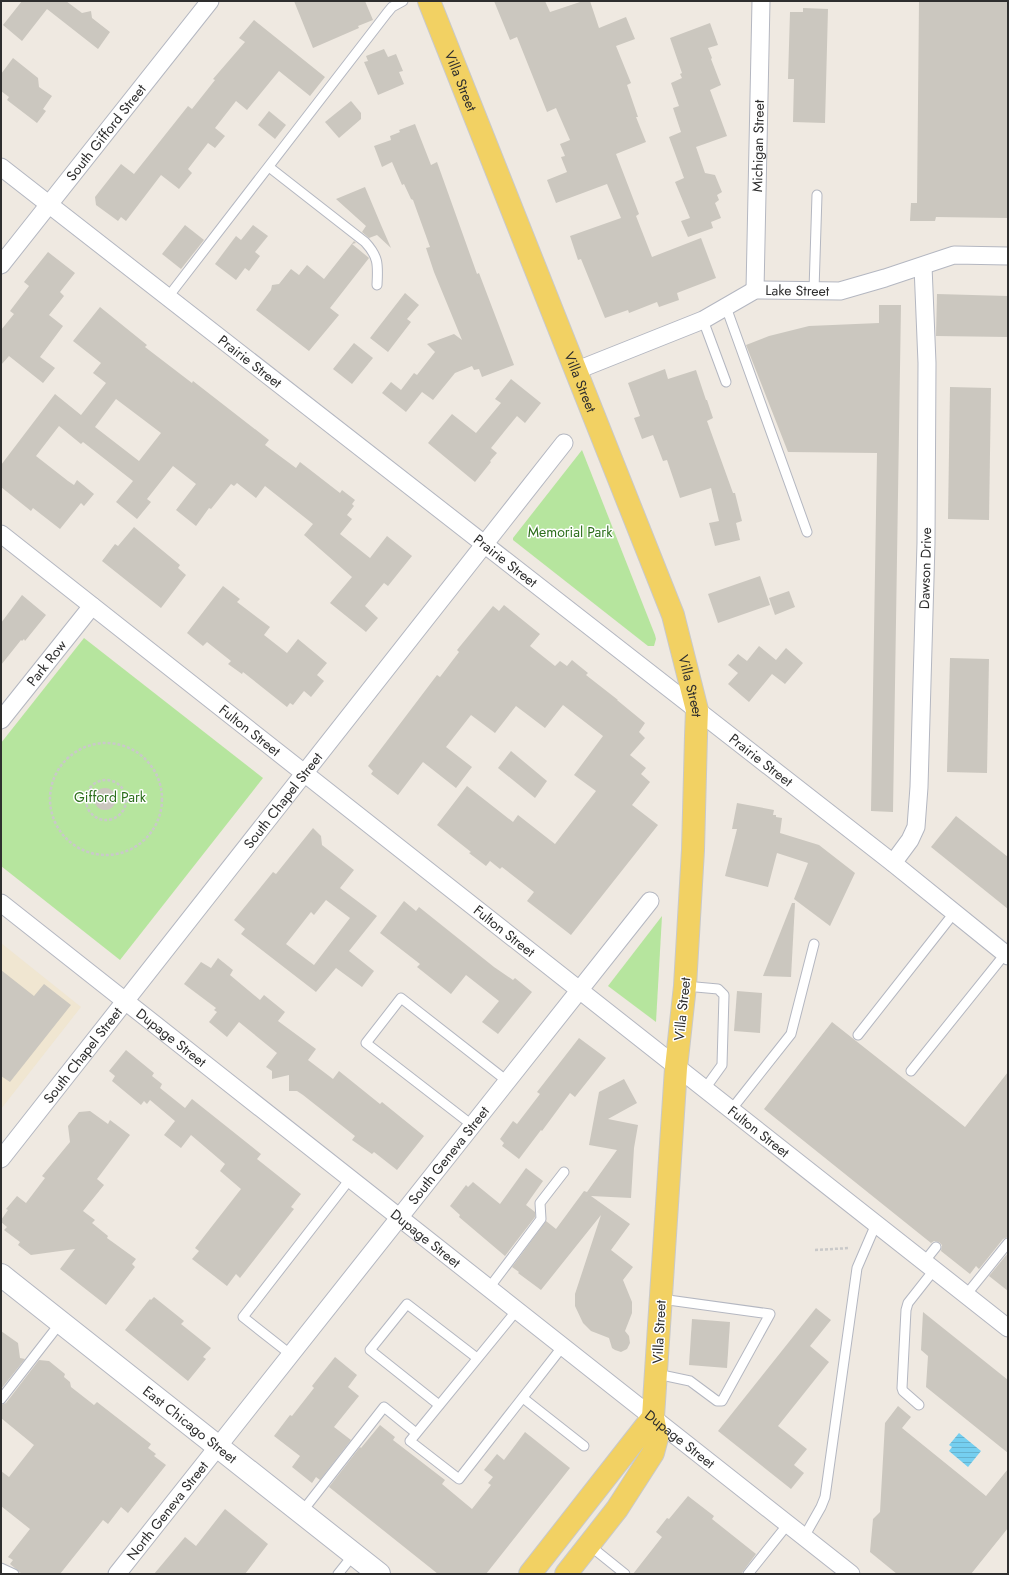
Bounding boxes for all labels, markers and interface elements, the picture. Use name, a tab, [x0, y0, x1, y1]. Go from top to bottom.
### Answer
street label: Villa Street	[440, 48, 482, 115]
street label: South Gifford Street	[61, 79, 151, 185]
street label: Michigan Street	[747, 99, 769, 192]
street label: Lake Street	[765, 280, 830, 301]
street label: Prairie Street	[214, 330, 287, 393]
street label: Villa Street	[559, 349, 602, 416]
park label: Memorial Park	[528, 522, 613, 542]
street label: Dawson Drive	[914, 527, 936, 609]
street label: Prairie Street	[469, 529, 542, 592]
street label: Park Row	[22, 635, 71, 690]
street label: Villa Street	[673, 653, 707, 718]
street label: Fulton Street	[215, 700, 285, 761]
street label: Prairie Street	[725, 729, 798, 792]
street label: South Chapel Street	[239, 748, 327, 853]
park label: Gifford Park	[74, 787, 147, 807]
street label: Fulton Street	[469, 900, 540, 962]
street label: Villa Street	[669, 976, 695, 1042]
street label: South Chapel Street	[38, 1002, 127, 1108]
street label: Dupage Street	[132, 1003, 211, 1072]
street label: South Geneva Street	[403, 1101, 494, 1209]
street label: Fulton Street	[724, 1101, 794, 1162]
street label: Dupage Street	[386, 1204, 465, 1273]
street label: Villa Street	[647, 1299, 671, 1364]
street label: East Chicago Street	[139, 1381, 242, 1468]
street label: Dupage Street	[641, 1405, 720, 1473]
street label: North Geneva Street	[122, 1456, 213, 1564]

